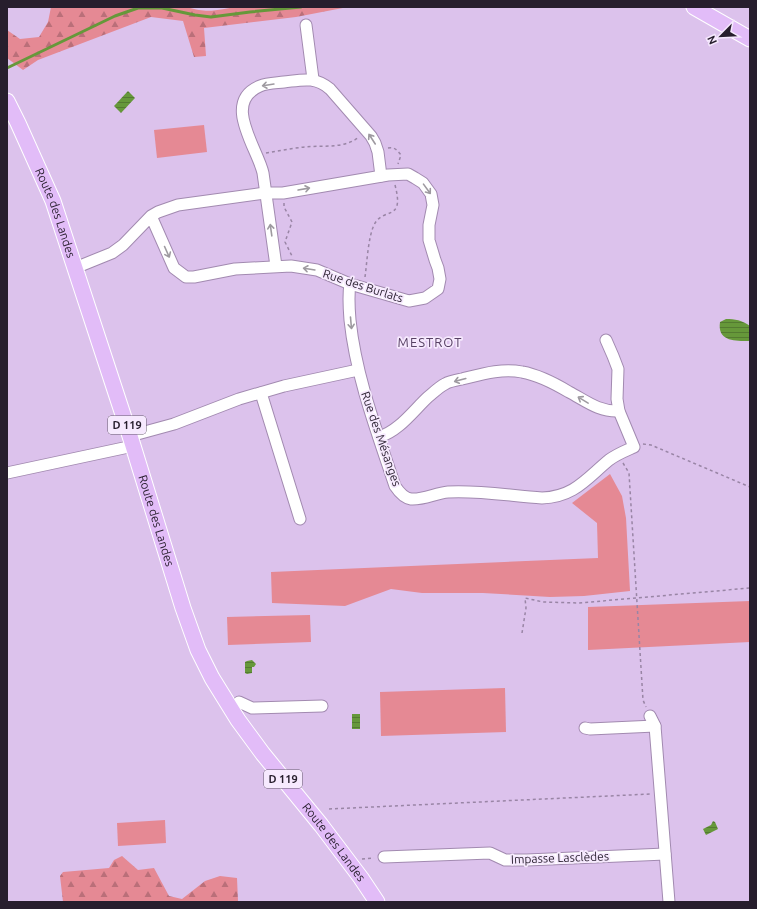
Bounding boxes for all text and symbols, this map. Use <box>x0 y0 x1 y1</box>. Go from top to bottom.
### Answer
north arrow <box>701 16 741 56</box>
text: N <box>705 34 719 46</box>
one-way arrow <box>262 81 275 89</box>
one-way arrow <box>368 133 376 144</box>
street label: Route des Landes <box>33 166 78 259</box>
one-way arrow <box>423 183 431 194</box>
one-way arrow <box>297 185 310 193</box>
one-way arrow <box>267 224 275 237</box>
one-way arrow <box>164 246 171 258</box>
one-way arrow <box>303 265 316 273</box>
street label: Rue des Burlats <box>321 266 405 305</box>
one-way arrow <box>347 316 354 329</box>
district label: MESTROT <box>398 335 462 349</box>
one-way arrow <box>454 376 467 384</box>
street label: Rue des Mésanges <box>359 390 404 488</box>
one-way arrow <box>577 395 589 403</box>
road number: D 119 <box>108 416 146 434</box>
street label: Route des Landes <box>136 473 177 568</box>
road number: D 119 <box>264 770 302 788</box>
street label: Route des Landes <box>300 800 368 884</box>
street label: Impasse Lasclèdes <box>511 849 609 866</box>

